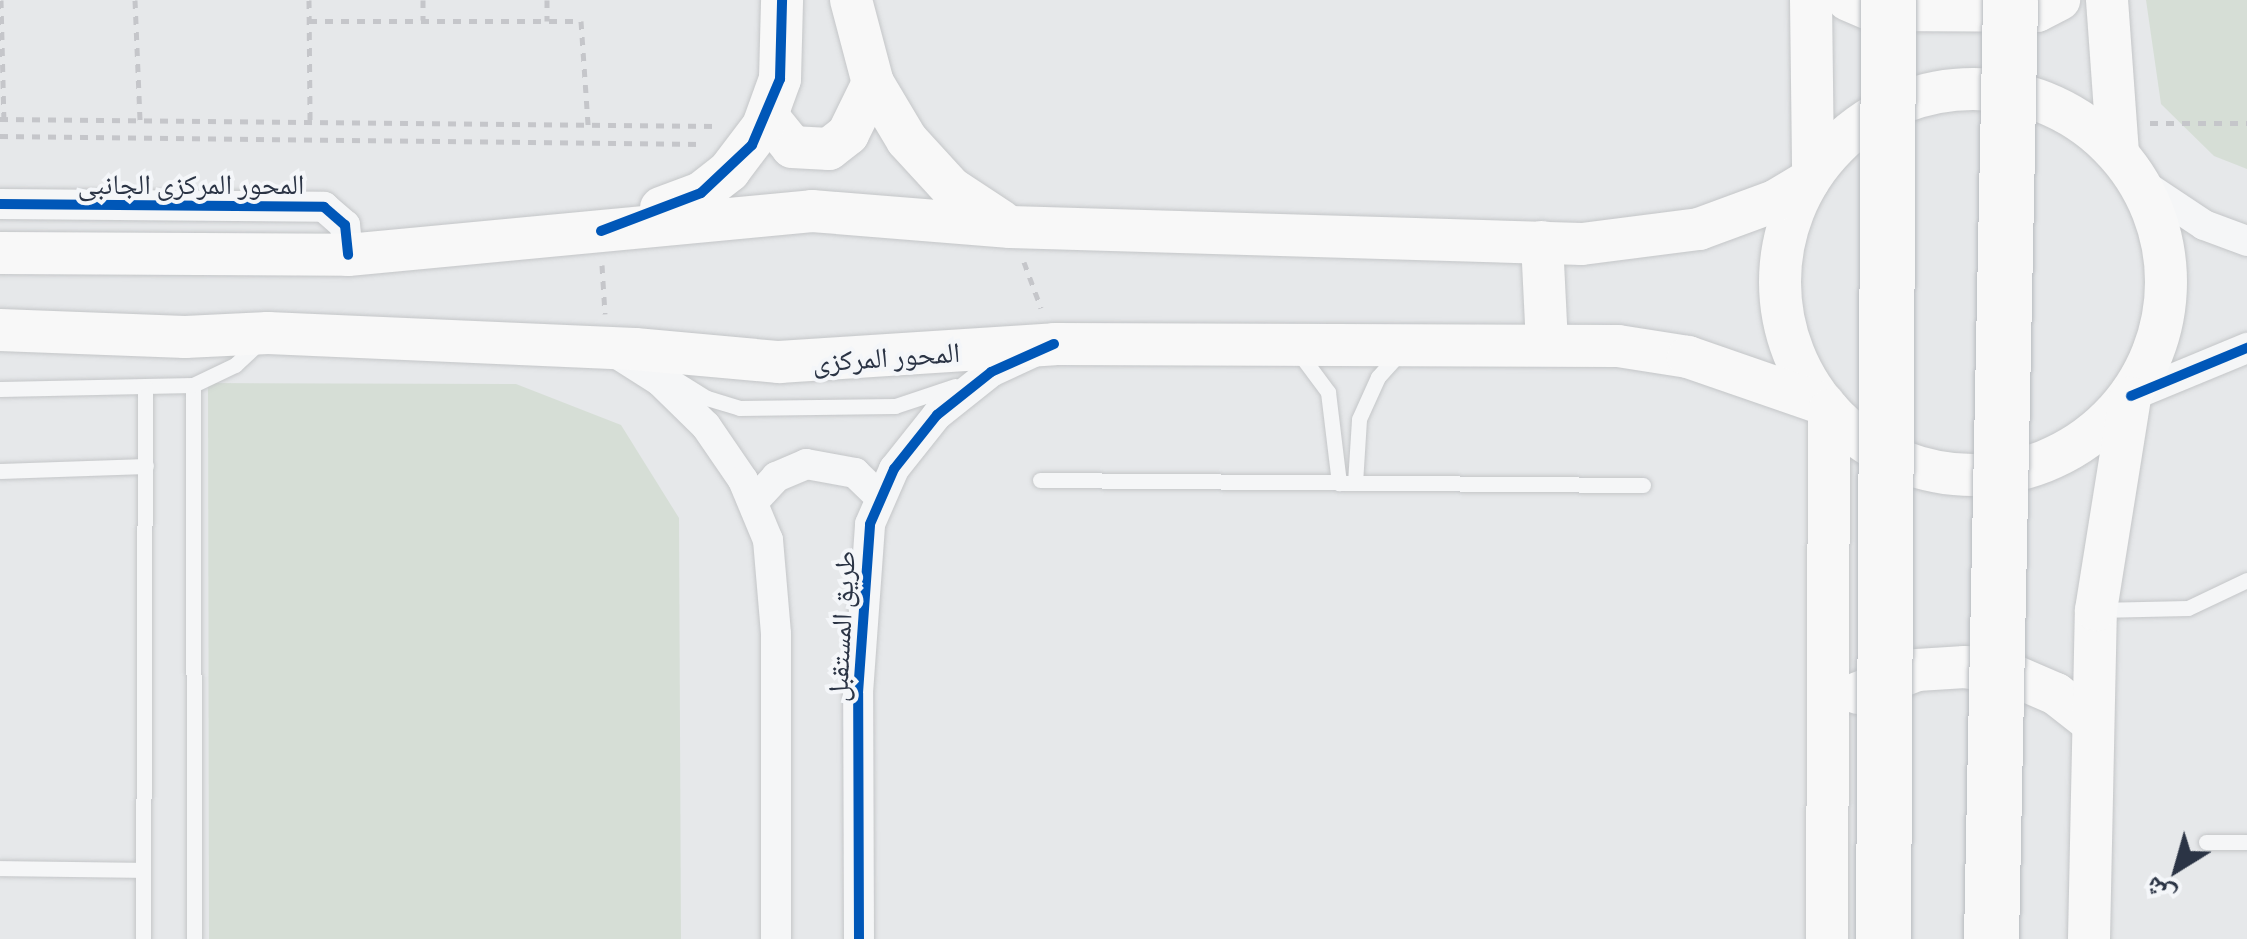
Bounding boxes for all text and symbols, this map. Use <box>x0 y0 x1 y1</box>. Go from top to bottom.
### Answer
street label: المحور المركزى الجانبى <box>77 166 305 200</box>
street label: المحور المركزى <box>811 334 961 378</box>
street label: طريق المستقبل <box>819 550 861 702</box>
north arrow <box>2127 819 2227 919</box>
text: ش <box>2136 869 2182 917</box>

